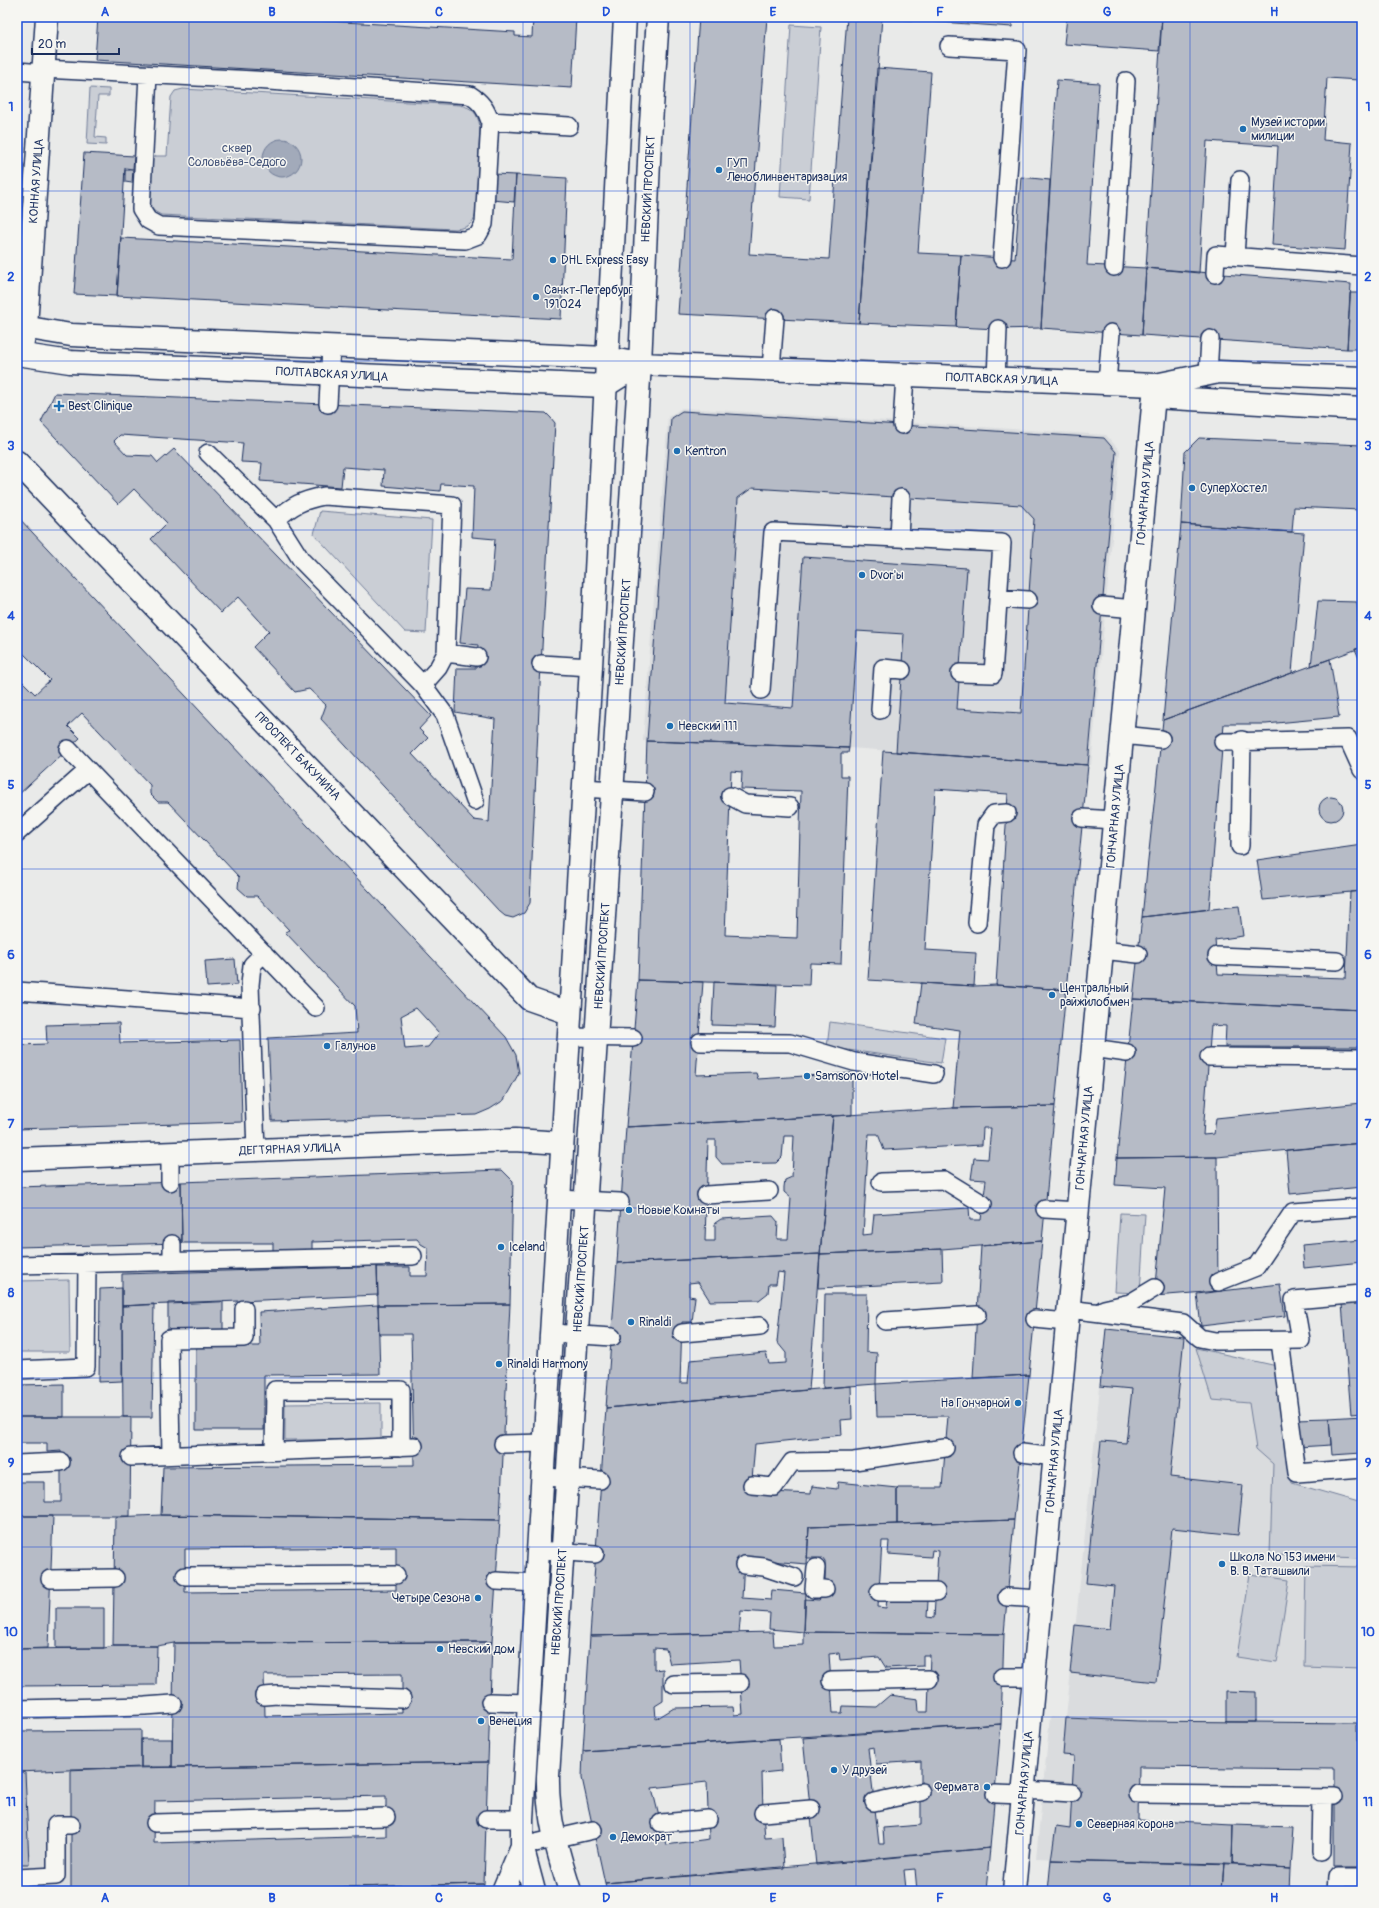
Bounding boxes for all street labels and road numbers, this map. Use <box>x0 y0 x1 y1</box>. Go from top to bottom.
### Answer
street label: НЕВСКИЙ ПРОСПЕКТ <box>638 135 659 243</box>
street label: КОННАЯ УЛИЦА <box>26 138 47 224</box>
street label: ПОЛТАВСКАЯ УЛИЦА <box>275 364 389 385</box>
street label: ПОЛТАВСКАЯ УЛИЦА <box>945 370 1059 389</box>
street label: ГОНЧАРНАЯ УЛИЦА <box>1133 440 1158 546</box>
street label: НЕВСКИЙ ПРОСПЕКТ <box>612 578 635 686</box>
street label: ПРОСПЕКТ БАКУНИНА <box>252 709 344 804</box>
street label: ГОНЧАРНАЯ УЛИЦА <box>1103 763 1128 869</box>
street label: НЕВСКИЙ ПРОСПЕКТ <box>591 902 614 1010</box>
street label: ГОНЧАРНАЯ УЛИЦА <box>1072 1085 1097 1191</box>
street label: ДЕГТЯРНАЯ УЛИЦА <box>238 1140 341 1159</box>
street label: НЕВСКИЙ ПРОСПЕКТ <box>570 1225 593 1333</box>
street label: ГОНЧАРНАЯ УЛИЦА <box>1042 1408 1067 1514</box>
street label: НЕВСКИЙ ПРОСПЕКТ <box>548 1548 571 1656</box>
street label: ГОНЧАРНАЯ УЛИЦА <box>1012 1730 1037 1836</box>

